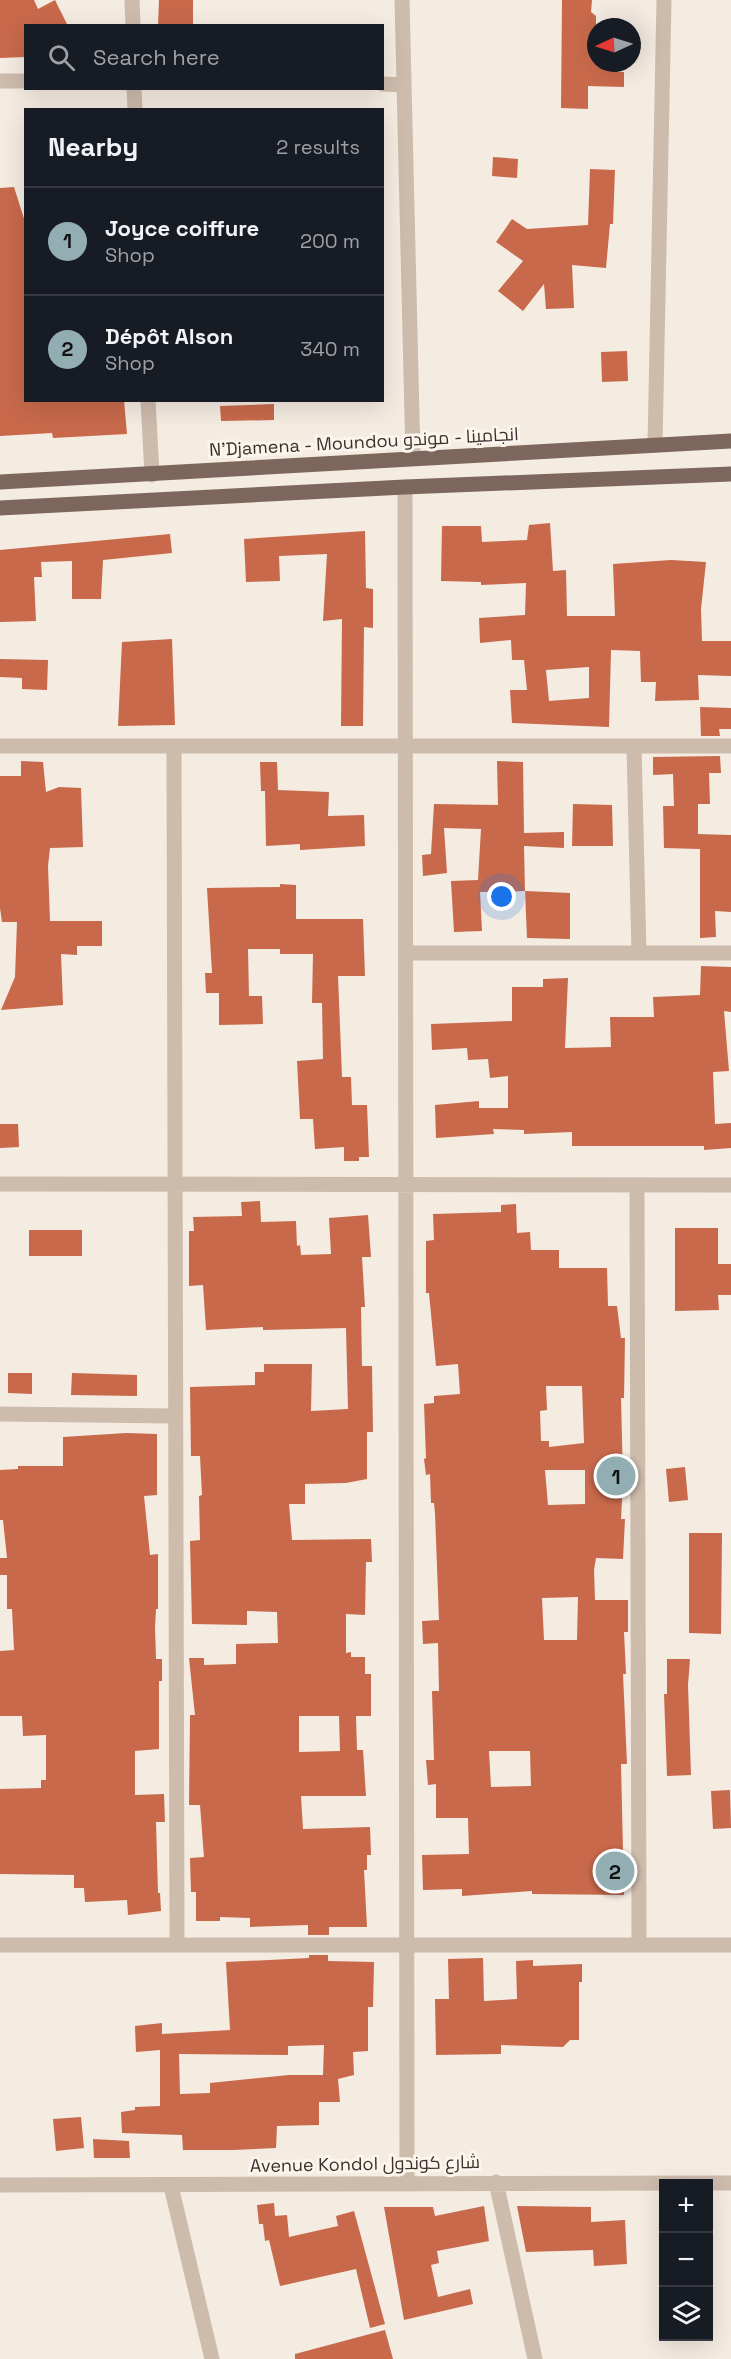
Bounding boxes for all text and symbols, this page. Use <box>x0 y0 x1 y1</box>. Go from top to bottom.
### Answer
north arrow <box>587 18 641 72</box>
search box <box>24 24 384 90</box>
icon: search <box>45 41 78 74</box>
text: Search here <box>93 43 220 71</box>
text: Nearby <box>48 130 138 164</box>
text: 2 results <box>276 134 360 160</box>
text: Joyce coiffure <box>105 214 259 242</box>
text: 1 <box>63 228 72 254</box>
text: 200 m <box>300 228 360 254</box>
text: Shop <box>105 242 155 268</box>
text: Dépôt Alson <box>105 322 233 350</box>
text: 2 <box>62 336 73 362</box>
text: 340 m <box>300 336 360 362</box>
text: Shop <box>105 350 155 376</box>
street label: N'Djamena - Moundou انجامينا - موندو <box>209 422 519 461</box>
your location <box>487 882 516 911</box>
pin: 1 <box>596 1454 636 1498</box>
pin: 2 <box>596 1848 634 1894</box>
street label: Avenue Kondol شارع كوندول <box>250 2150 480 2178</box>
map controls <box>659 2179 713 2341</box>
button: + <box>659 2179 713 2233</box>
button: − <box>659 2233 713 2287</box>
button: layers <box>659 2287 713 2341</box>

